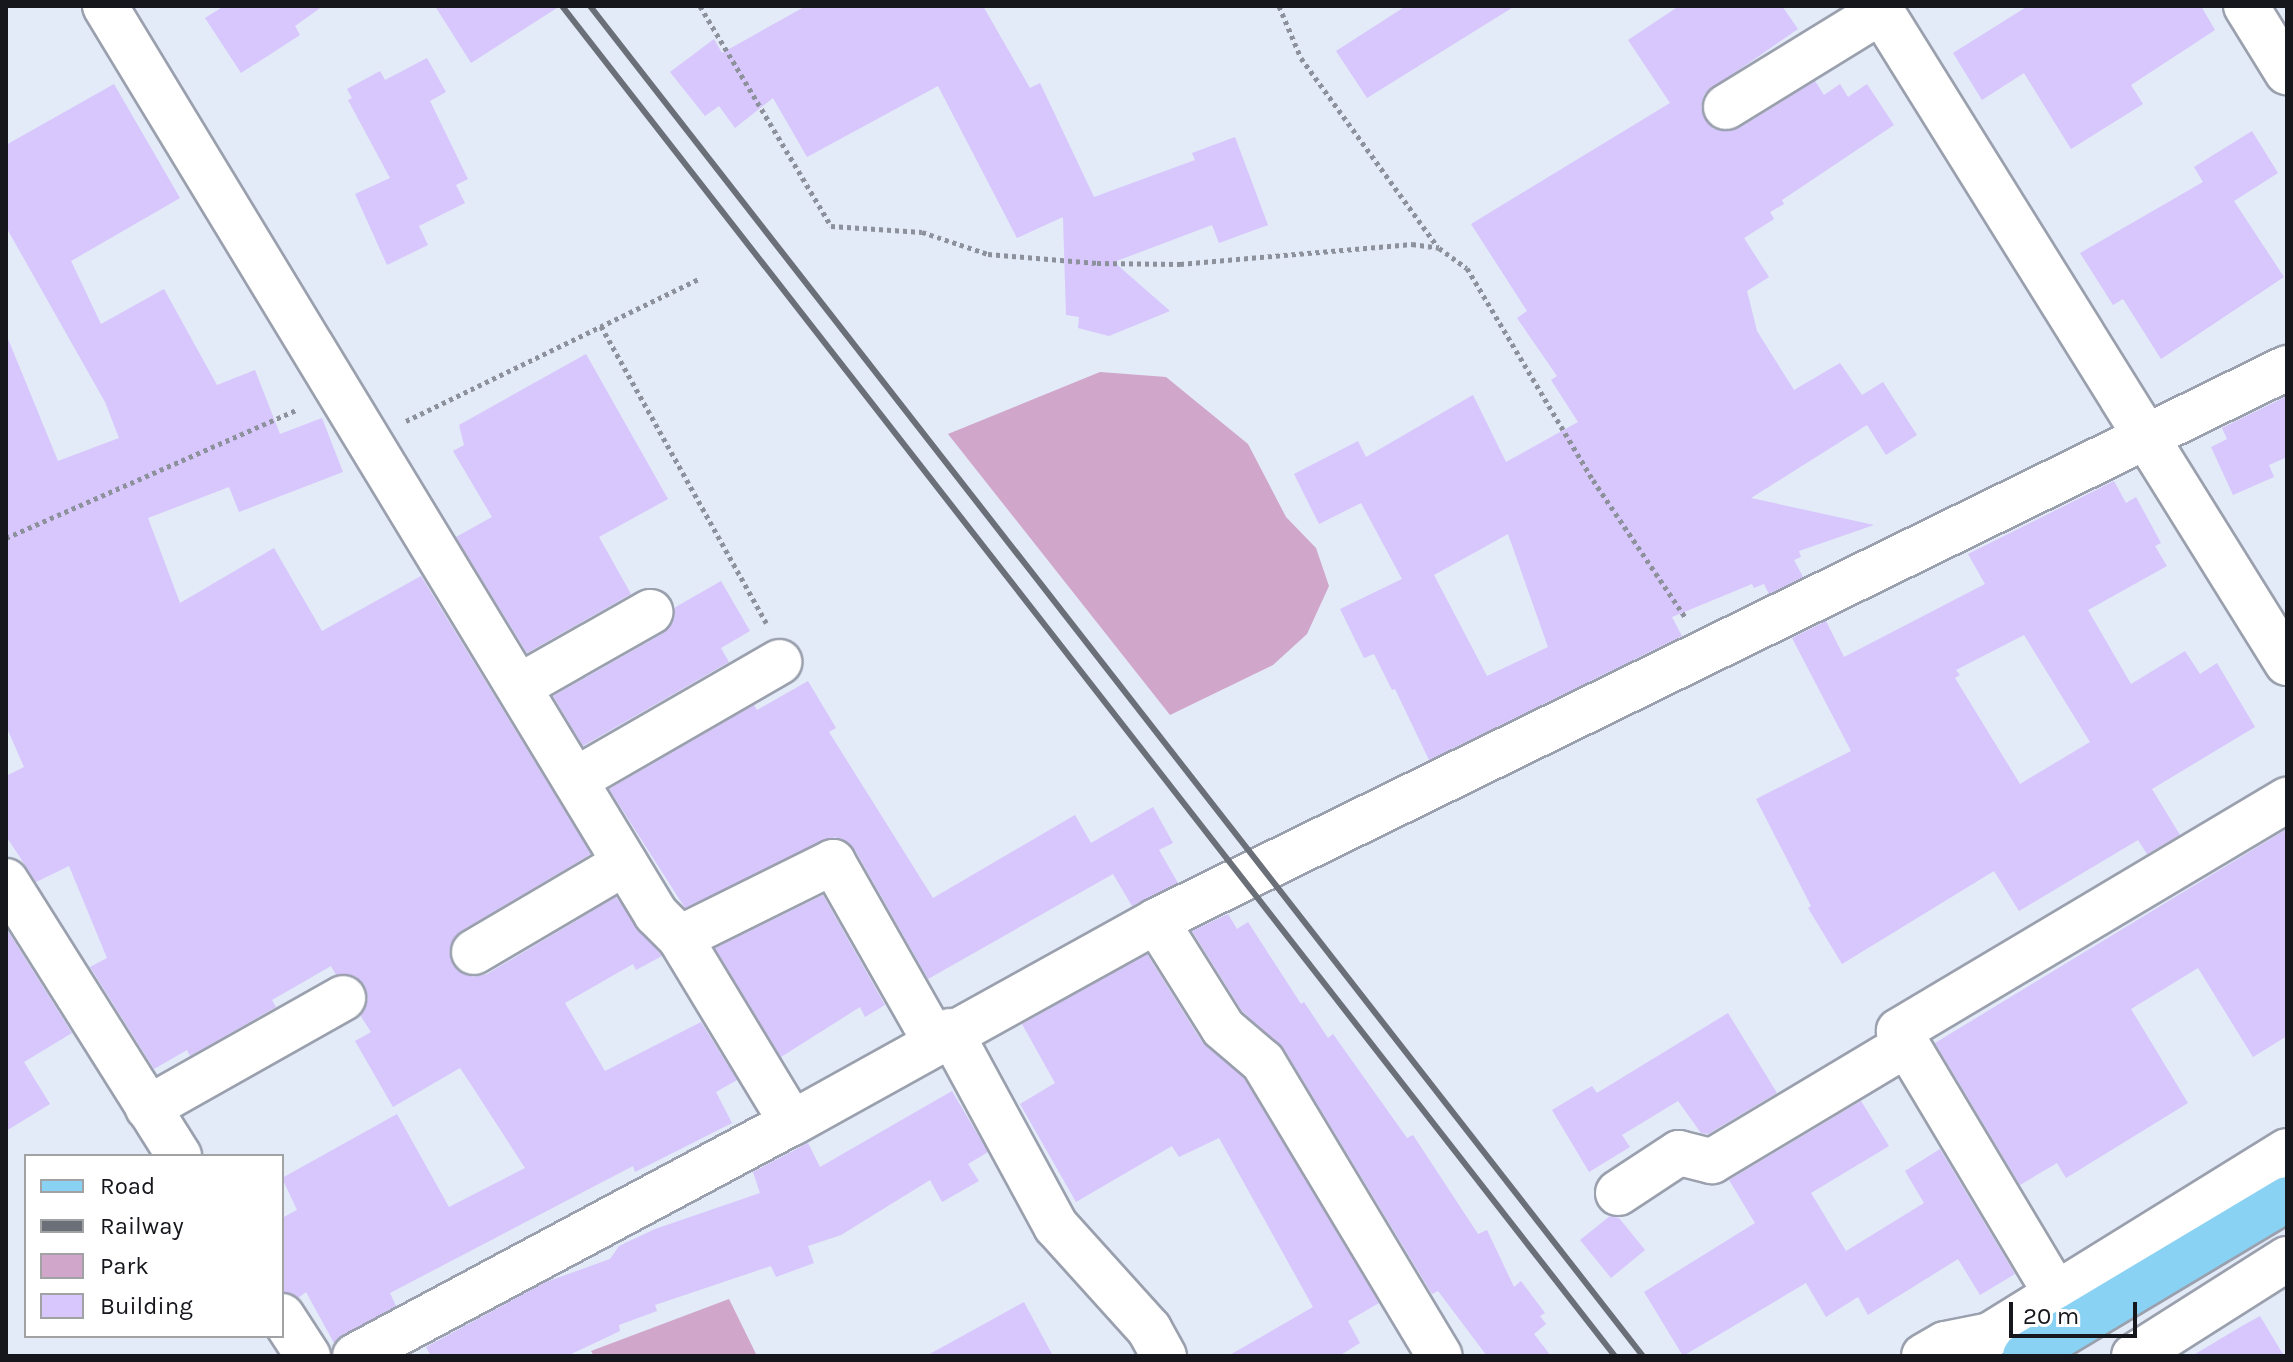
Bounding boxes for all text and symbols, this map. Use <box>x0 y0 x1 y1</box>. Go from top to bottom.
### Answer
legend <box>24 1154 284 1338</box>
text: Road <box>100 1172 155 1200</box>
text: Railway <box>100 1212 184 1240</box>
text: Park <box>100 1252 149 1280</box>
scale bar <box>2013 1286 2141 1336</box>
text: Building <box>100 1292 193 1320</box>
text: 20 m <box>2023 1302 2079 1330</box>

